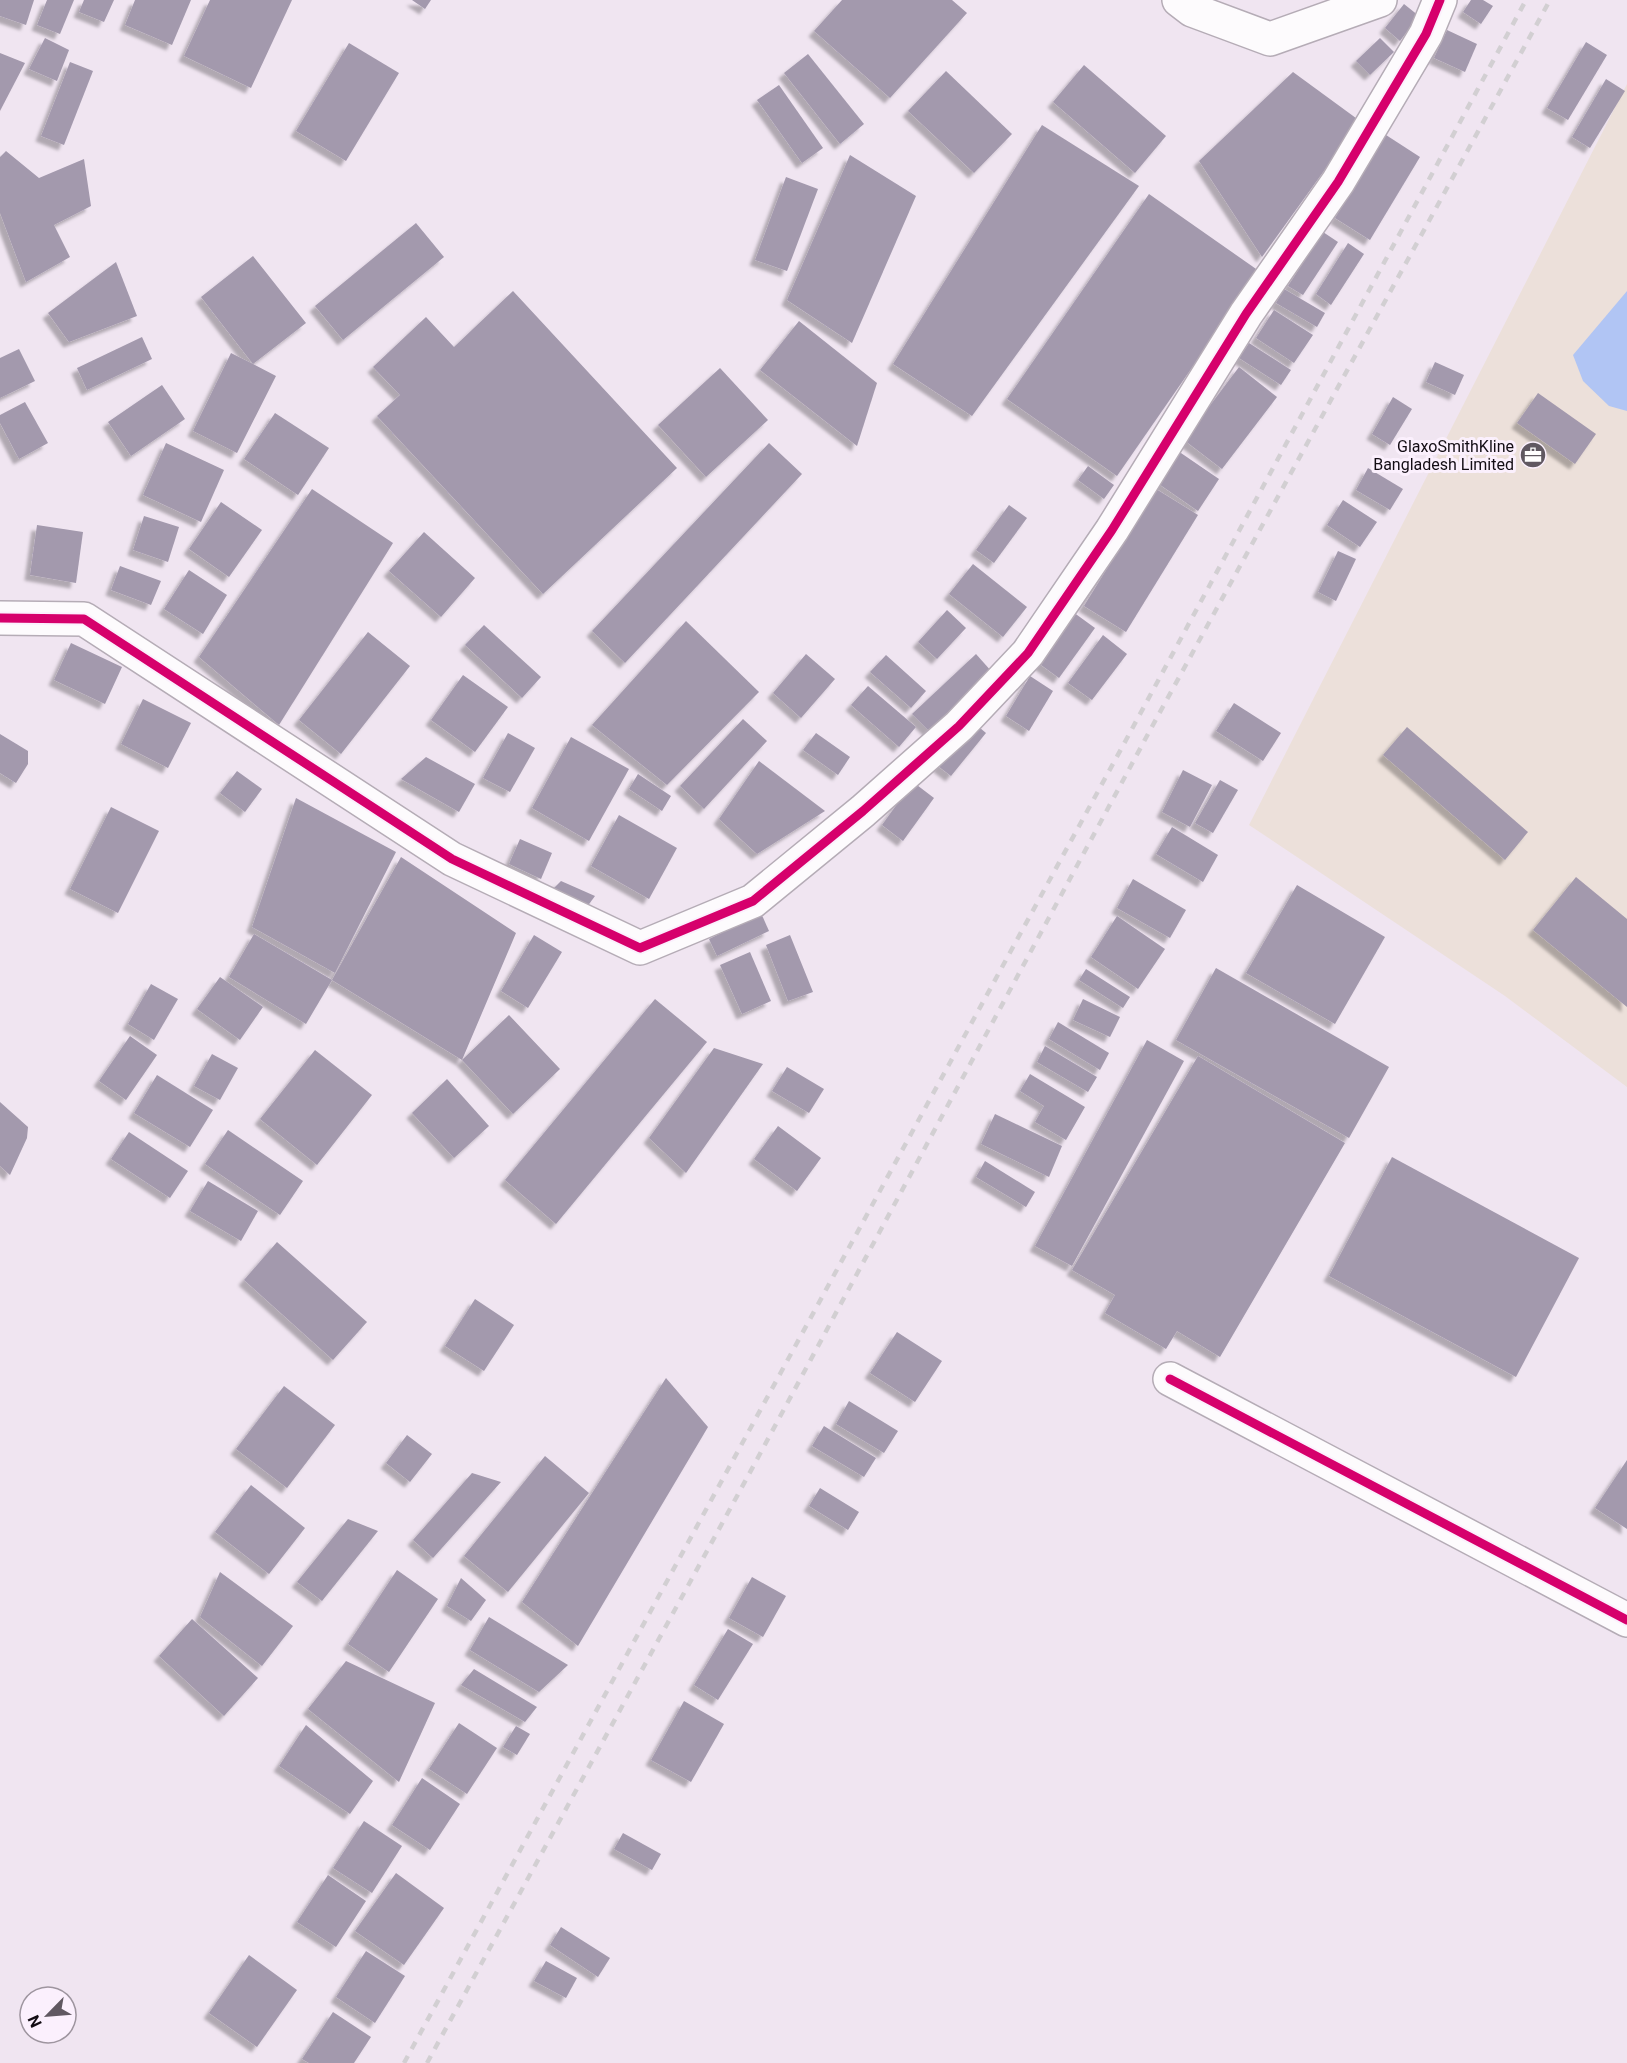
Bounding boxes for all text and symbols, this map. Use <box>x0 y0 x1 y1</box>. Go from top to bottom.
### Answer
place label: GlaxoSmithKline Bangladesh Limited <box>1373 437 1514 474</box>
office icon: GlaxoSmithKline Bangladesh Limited <box>1518 440 1548 470</box>
north arrow <box>18 1985 78 2045</box>
text: N <box>24 2012 46 2030</box>

